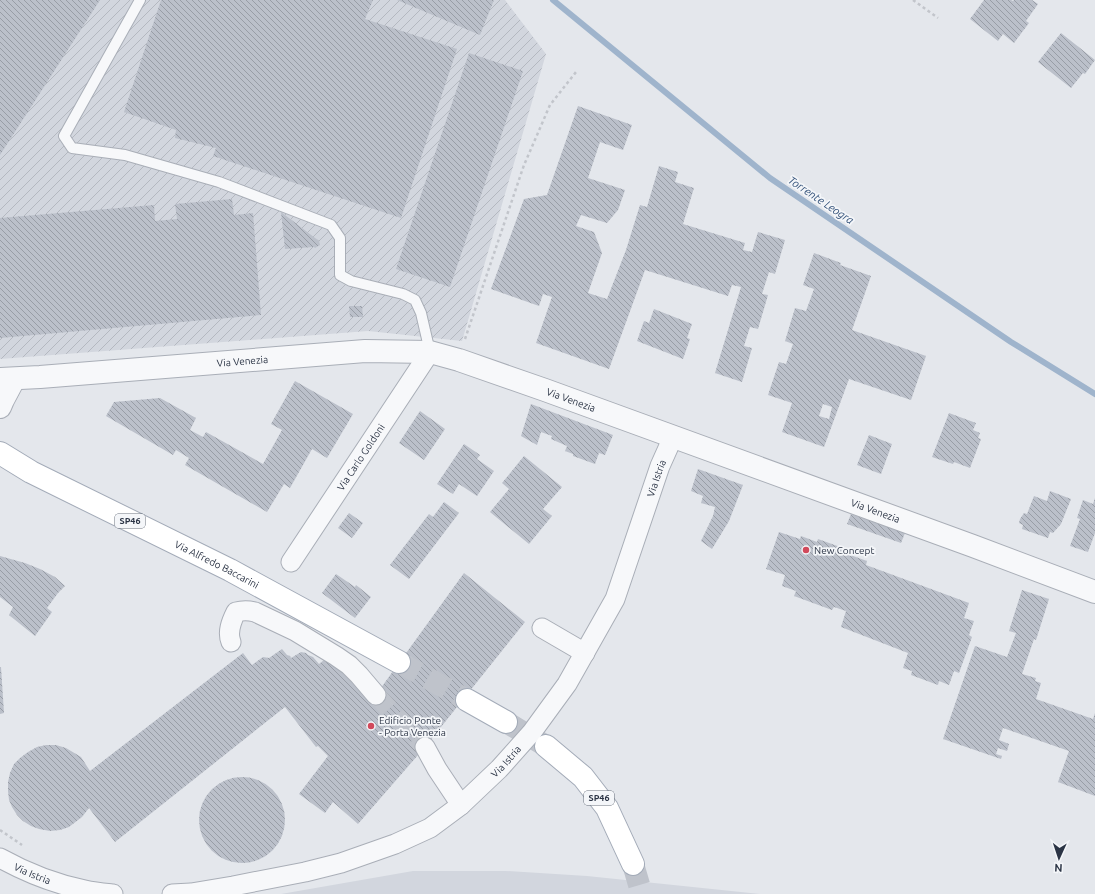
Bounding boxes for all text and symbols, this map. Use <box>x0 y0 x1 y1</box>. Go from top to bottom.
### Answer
water label: Torrente Leogra <box>786 174 856 226</box>
street label: Via Venezia <box>216 353 268 368</box>
street label: Via Venezia <box>545 386 597 413</box>
street label: Via Carlo Goldoni <box>335 422 386 492</box>
street label: Via Istria <box>644 458 668 498</box>
street label: Via Venezia <box>849 496 902 524</box>
road number: SP46 <box>115 514 145 528</box>
street label: Via Alfredo Baccarini <box>173 538 261 590</box>
marker: New Concept <box>801 545 811 555</box>
place label: New Concept <box>814 545 874 556</box>
place label: Edificio Ponte - Porta Venezia <box>379 715 446 738</box>
marker: Edificio Ponte - Porta Venezia <box>366 721 376 731</box>
street label: Via Istria <box>489 743 523 779</box>
road number: SP46 <box>584 791 614 805</box>
north arrow <box>1039 838 1079 878</box>
street label: Via Istria <box>12 861 52 886</box>
text: N <box>1054 862 1063 874</box>

